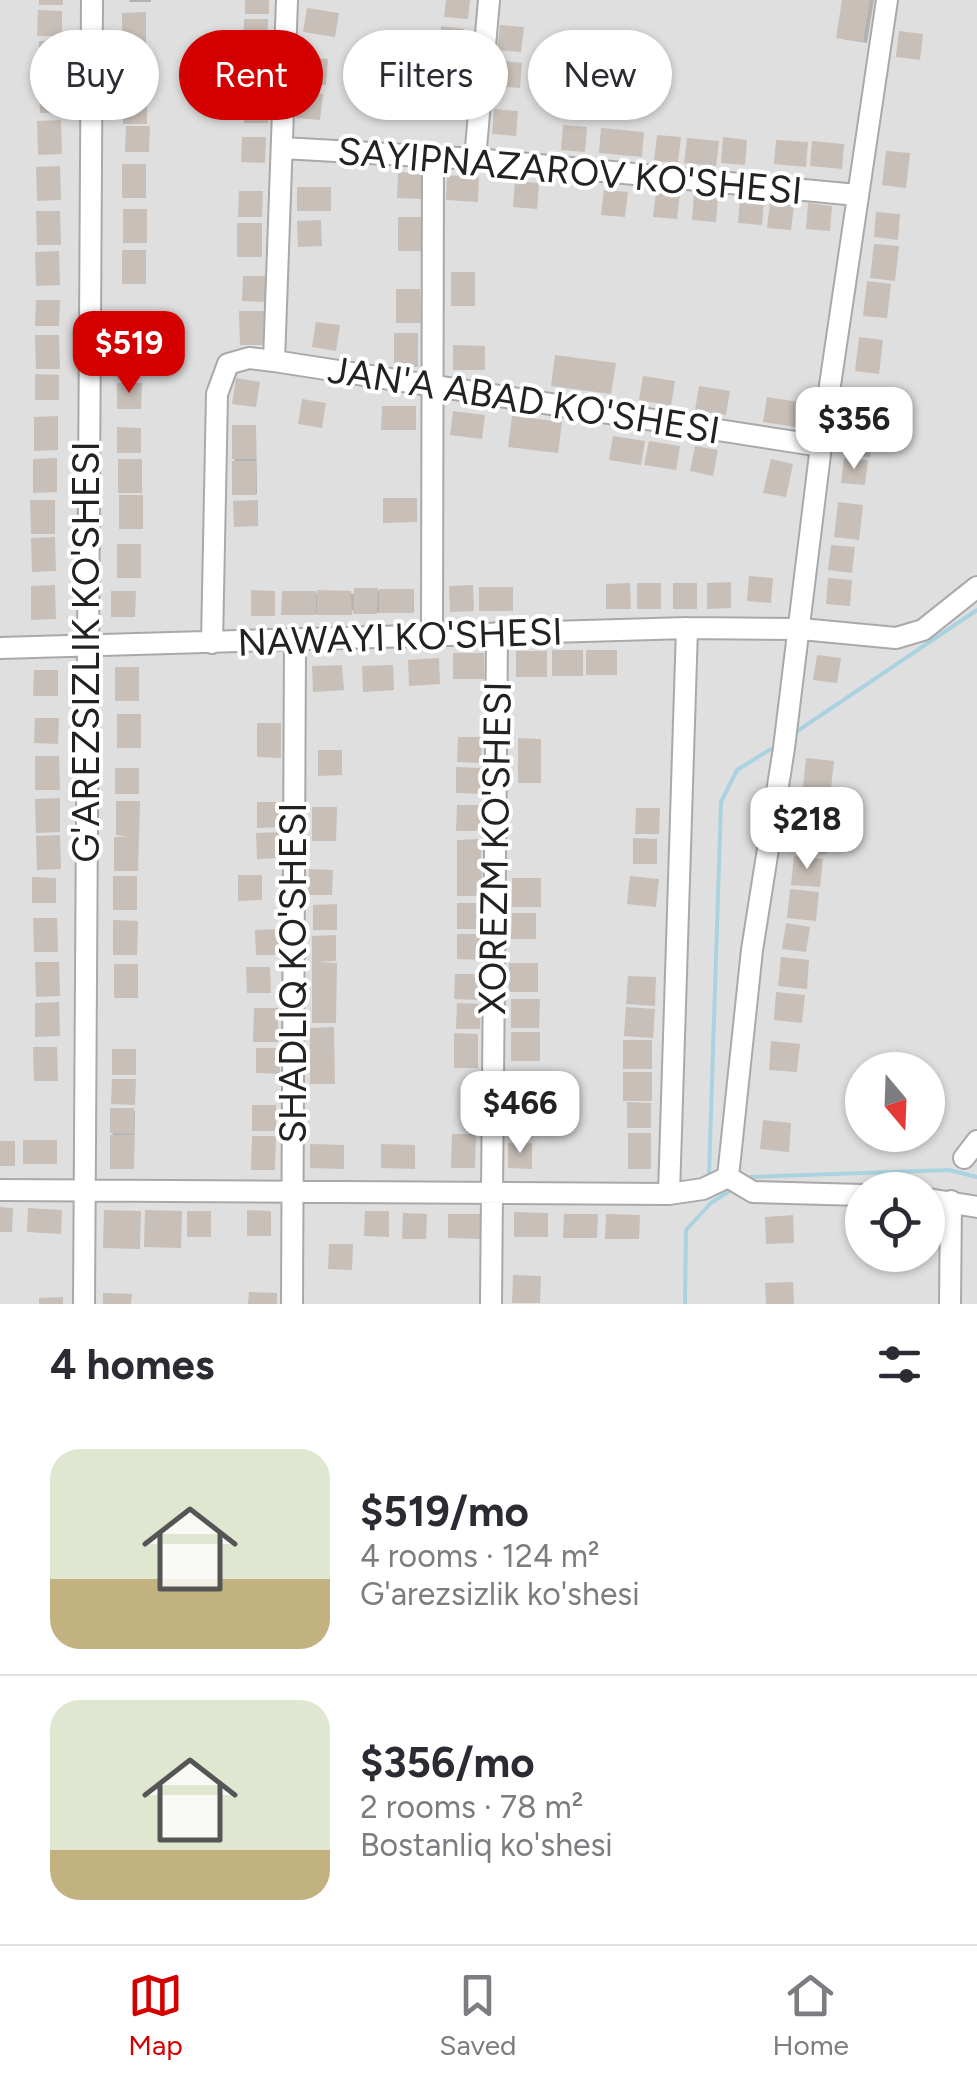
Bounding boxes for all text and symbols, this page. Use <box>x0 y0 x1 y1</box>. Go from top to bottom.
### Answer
chip: Buy <box>30 30 159 120</box>
chip: Rent <box>179 30 323 120</box>
chip: Filters <box>343 30 508 120</box>
chip: New <box>528 30 672 120</box>
street label: SAYIPNAZAROV KO'SHESI <box>336 128 804 214</box>
pin: $519 <box>70 311 188 396</box>
text: $519 <box>95 324 163 362</box>
street label: JAN'A ABAD KO'SHESI <box>325 346 723 454</box>
pin: $356 <box>795 387 913 472</box>
text: $356 <box>818 400 890 438</box>
street label: G'AREZSIZLIK KO'SHESI <box>63 441 109 863</box>
street label: NAWAYI KO'SHESI <box>237 608 563 666</box>
street label: XOREZM KO'SHESI <box>469 681 521 1015</box>
pin: $218 <box>748 787 866 872</box>
text: $218 <box>772 800 842 838</box>
street label: SHADLIQ KO'SHESI <box>270 802 316 1144</box>
north arrow <box>845 1052 945 1152</box>
map controls <box>845 1052 945 1272</box>
pin: $466 <box>461 1071 579 1156</box>
text: $466 <box>482 1084 558 1122</box>
button: locate <box>845 1172 945 1272</box>
icon: filters <box>872 1337 927 1392</box>
text: 4 homes <box>50 1339 214 1390</box>
text: $519/mo <box>360 1486 529 1537</box>
icon: home <box>130 1489 250 1609</box>
text: 4 rooms · 124 m² <box>360 1537 599 1575</box>
text: G'arezsizlik ko'shesi <box>360 1575 640 1613</box>
text: $356/mo <box>360 1737 535 1788</box>
icon: home <box>130 1740 250 1860</box>
text: 2 rooms · 78 m² <box>360 1788 583 1826</box>
text: Bostanliq ko'shesi <box>360 1826 613 1864</box>
tab: Map <box>128 1968 183 2062</box>
tab: Saved <box>439 1968 516 2062</box>
tab: Home <box>773 1968 849 2062</box>

